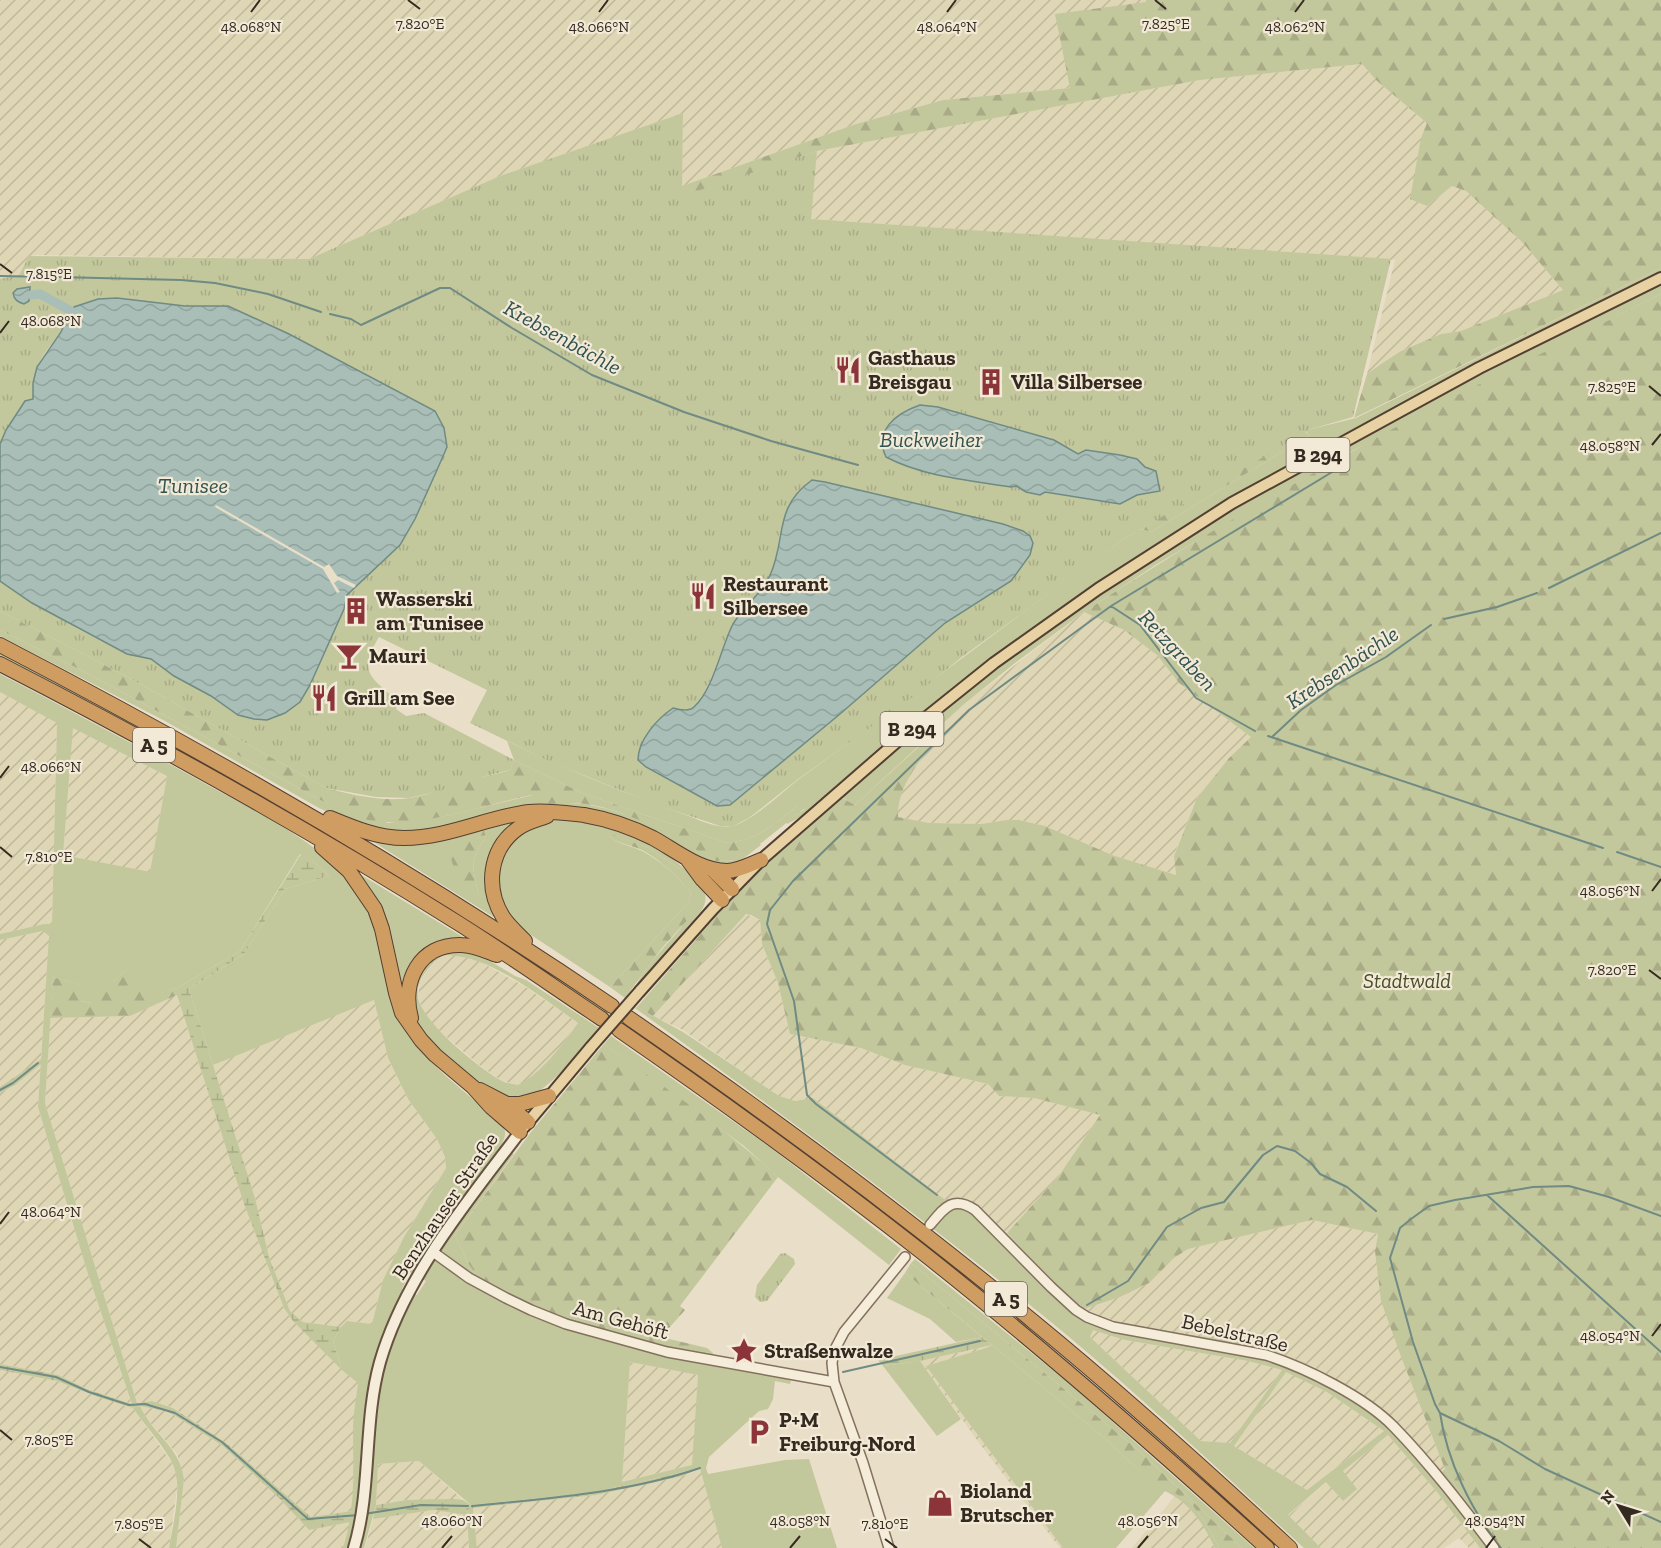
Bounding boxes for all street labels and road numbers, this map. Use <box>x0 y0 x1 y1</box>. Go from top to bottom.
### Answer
road number: B 294 <box>1286 438 1350 472</box>
road number: B 294 <box>880 712 944 746</box>
road number: A 5 <box>133 728 175 762</box>
street label: Benzhauser Straße <box>386 1127 503 1284</box>
road number: A 5 <box>985 1282 1027 1316</box>
street label: Am Gehöft <box>571 1295 672 1344</box>
street label: Bebelstraße <box>1179 1308 1291 1357</box>

